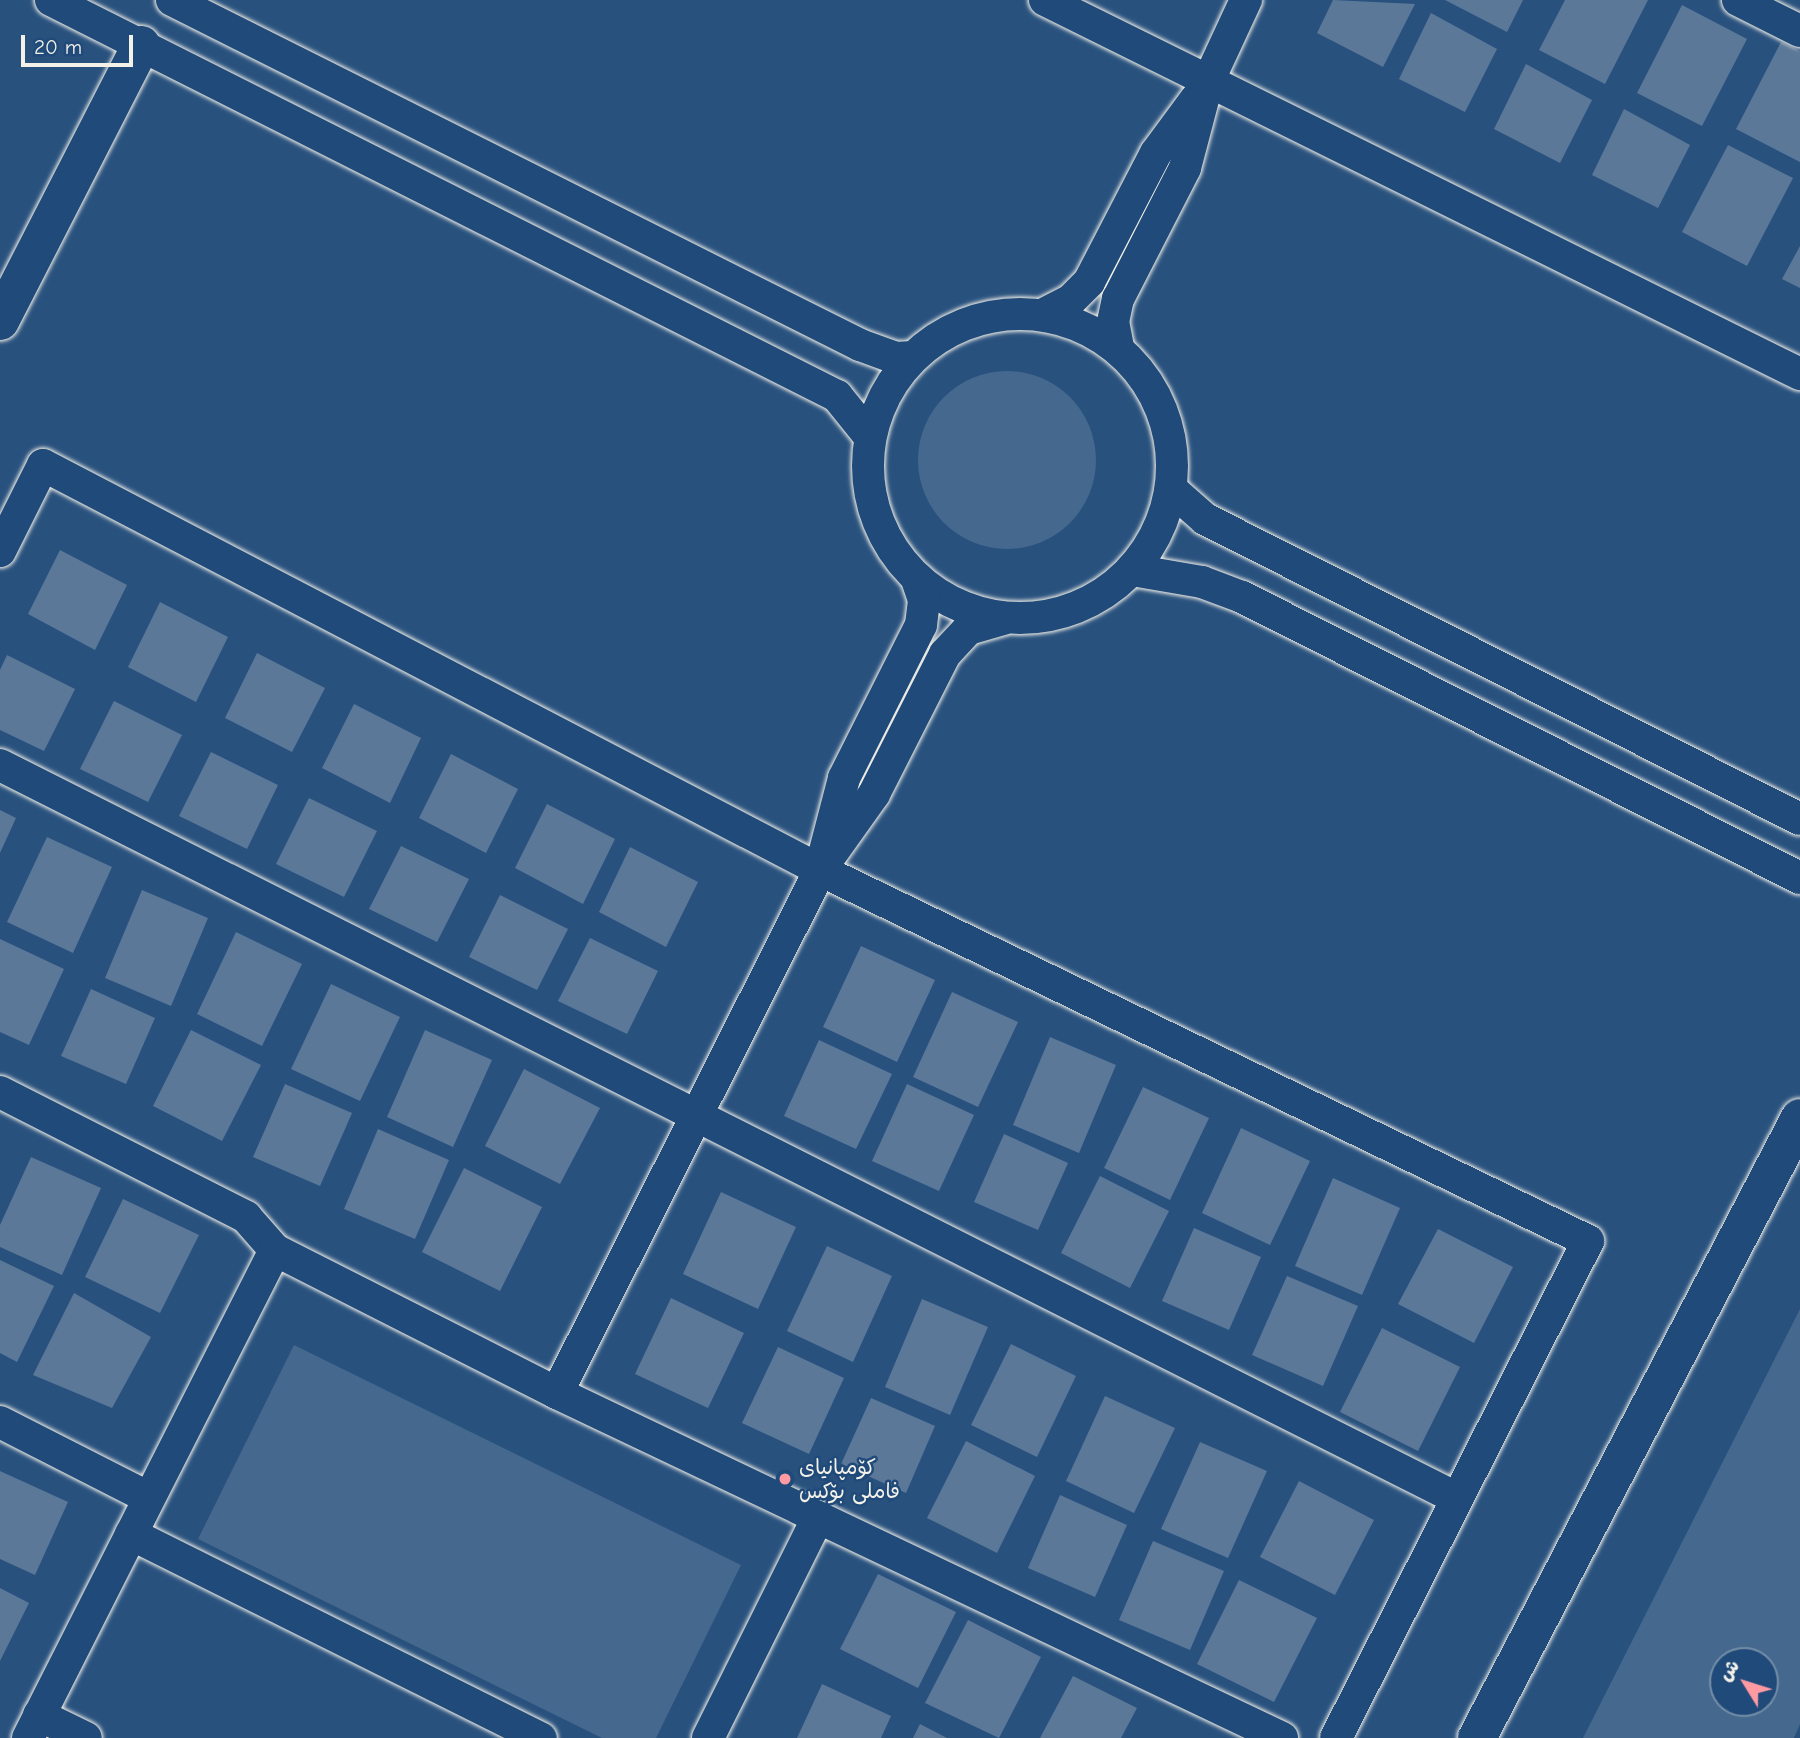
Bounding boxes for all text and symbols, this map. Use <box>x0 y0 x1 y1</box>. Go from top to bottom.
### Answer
scale bar <box>24 21 136 65</box>
text: 20 m <box>34 35 82 59</box>
place label: کۆمپانیای فاملی بۆکس <box>799 1454 900 1504</box>
marker: کۆمپانیای فاملی بۆکس <box>777 1471 793 1487</box>
north arrow <box>1709 1647 1779 1717</box>
text: ش <box>1714 1655 1744 1685</box>

